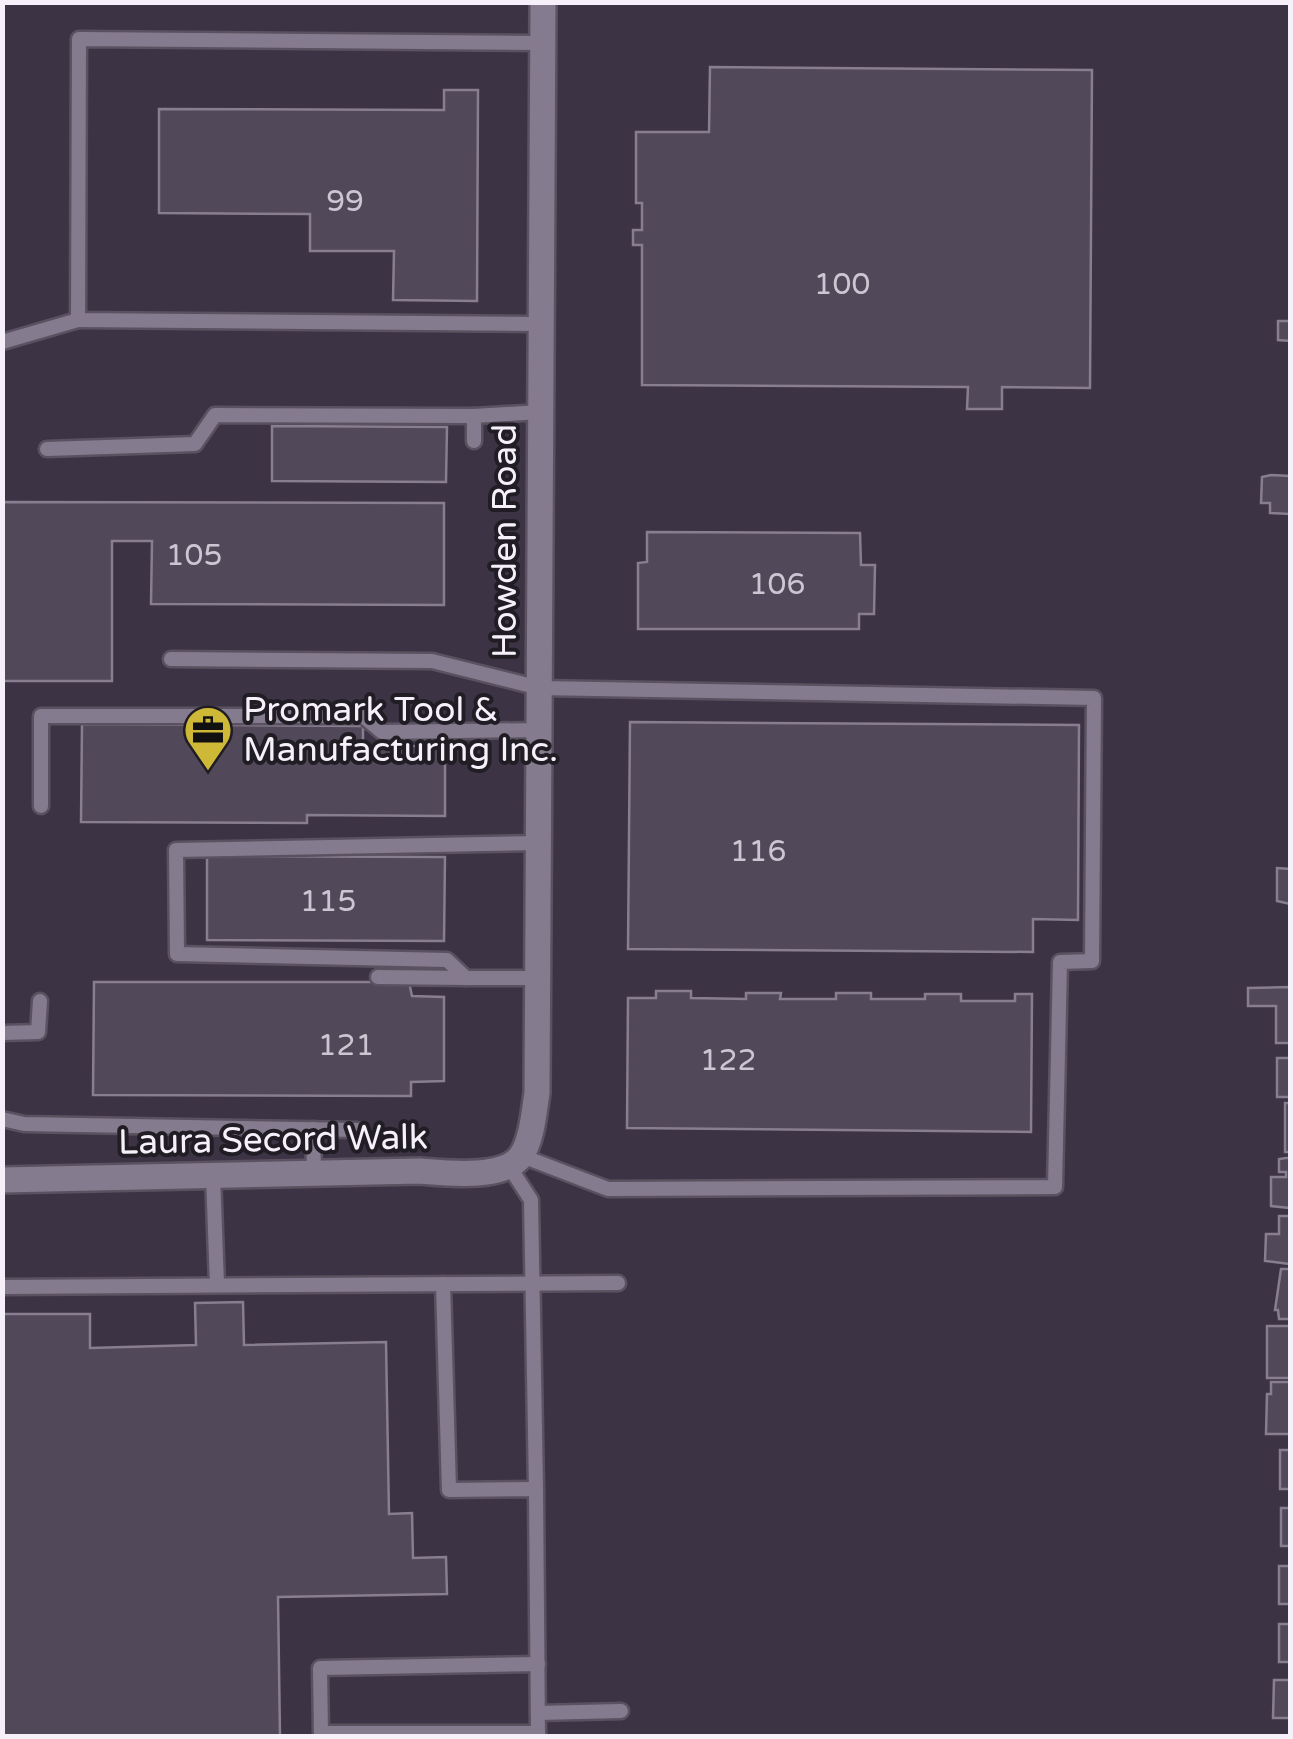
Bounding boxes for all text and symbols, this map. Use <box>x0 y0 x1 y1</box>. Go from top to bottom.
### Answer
house number: 99 <box>326 183 364 220</box>
house number: 100 <box>814 266 870 303</box>
street label: Howden Road <box>484 424 526 658</box>
house number: 105 <box>166 537 222 574</box>
house number: 106 <box>749 566 805 603</box>
place label: Promark Tool & Manufacturing Inc. <box>243 689 558 771</box>
office icon: Promark Tool & Manufacturing Inc. <box>182 704 234 772</box>
house number: 116 <box>730 833 786 870</box>
house number: 115 <box>300 883 356 920</box>
house number: 121 <box>318 1027 374 1064</box>
house number: 122 <box>700 1042 756 1079</box>
street label: Laura Secord Walk <box>118 1116 428 1164</box>

